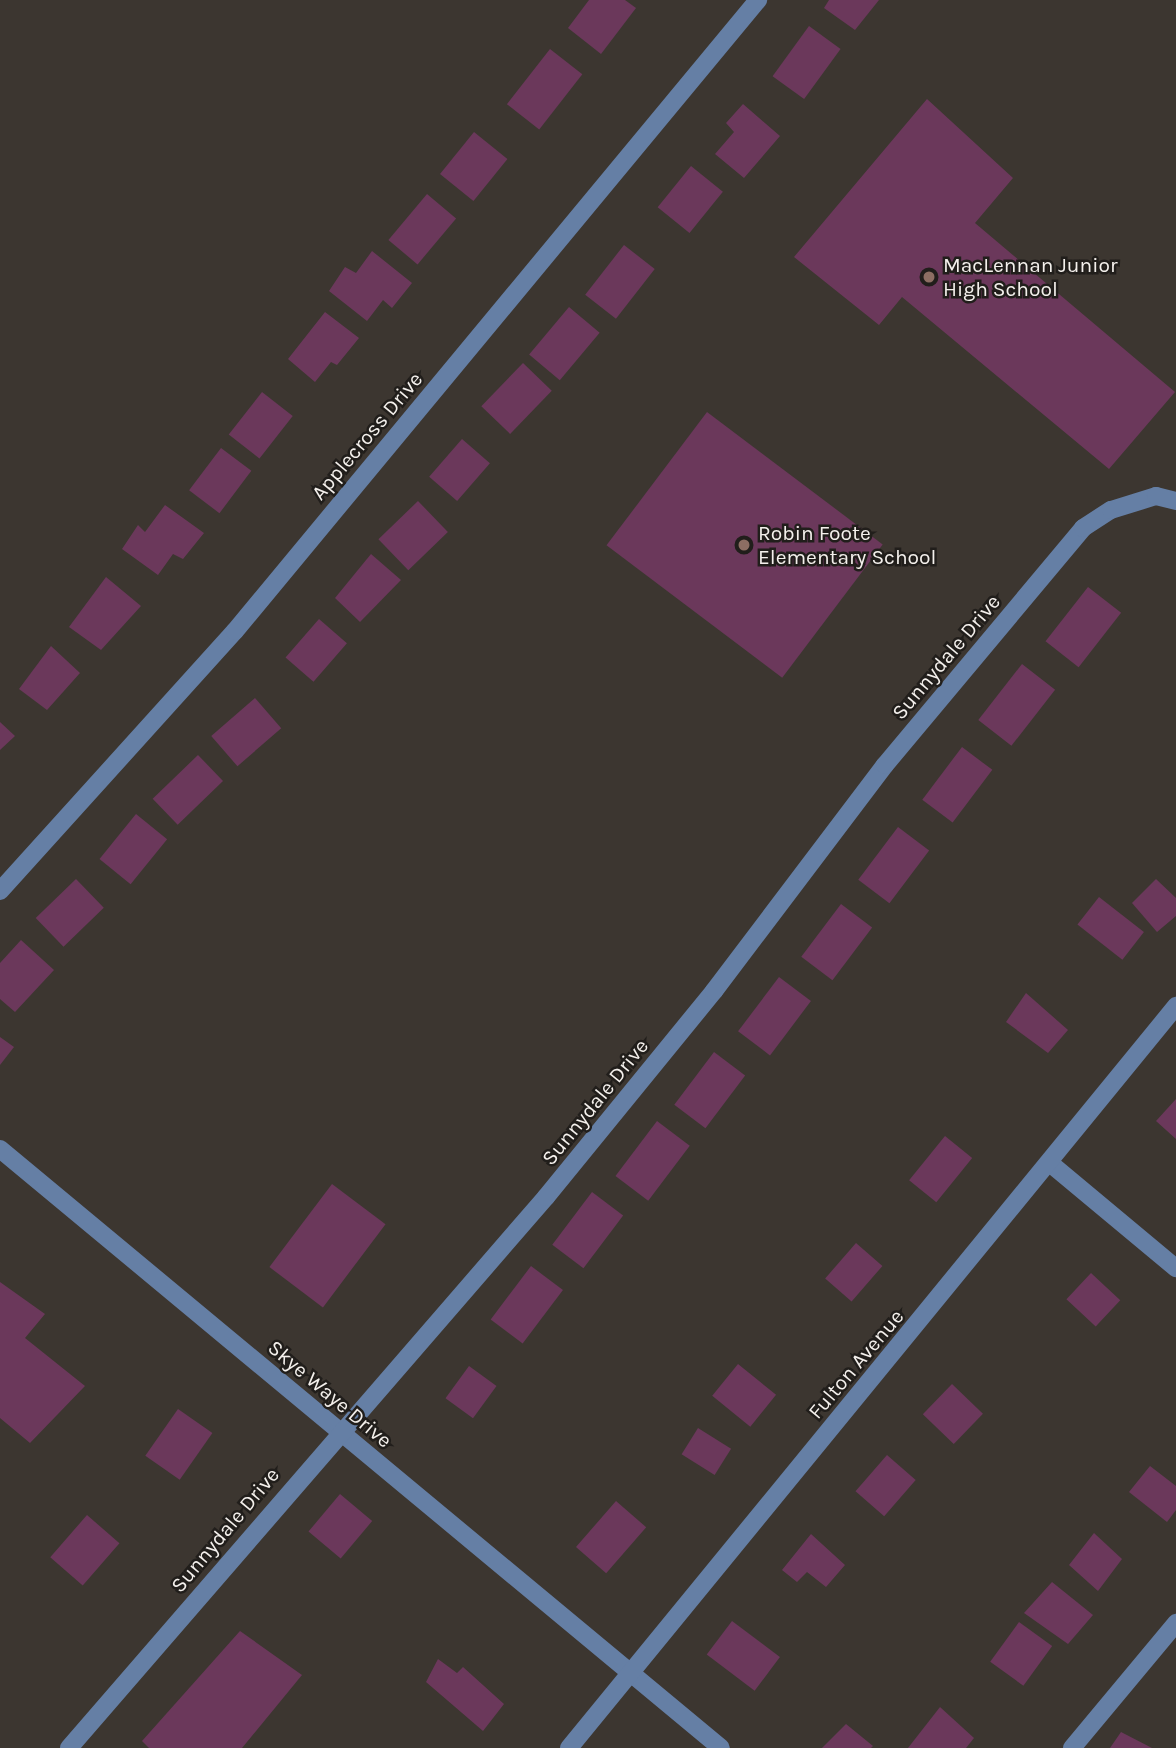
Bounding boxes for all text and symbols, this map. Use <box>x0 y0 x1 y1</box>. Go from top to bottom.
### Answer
place label: MacLennan Junior High School <box>943 252 1118 302</box>
marker: MacLennan Junior High School <box>921 269 937 285</box>
street label: Applecross Drive <box>306 367 428 505</box>
place label: Robin Foote Elementary School <box>758 520 936 570</box>
marker: Robin Foote Elementary School <box>736 537 752 553</box>
street label: Sunnydale Drive <box>886 589 1006 725</box>
street label: Sunnydale Drive <box>536 1034 654 1170</box>
street label: Fulton Avenue <box>803 1304 909 1424</box>
street label: Skye Waye Drive <box>263 1335 397 1453</box>
street label: Sunnydale Drive <box>165 1462 285 1598</box>

